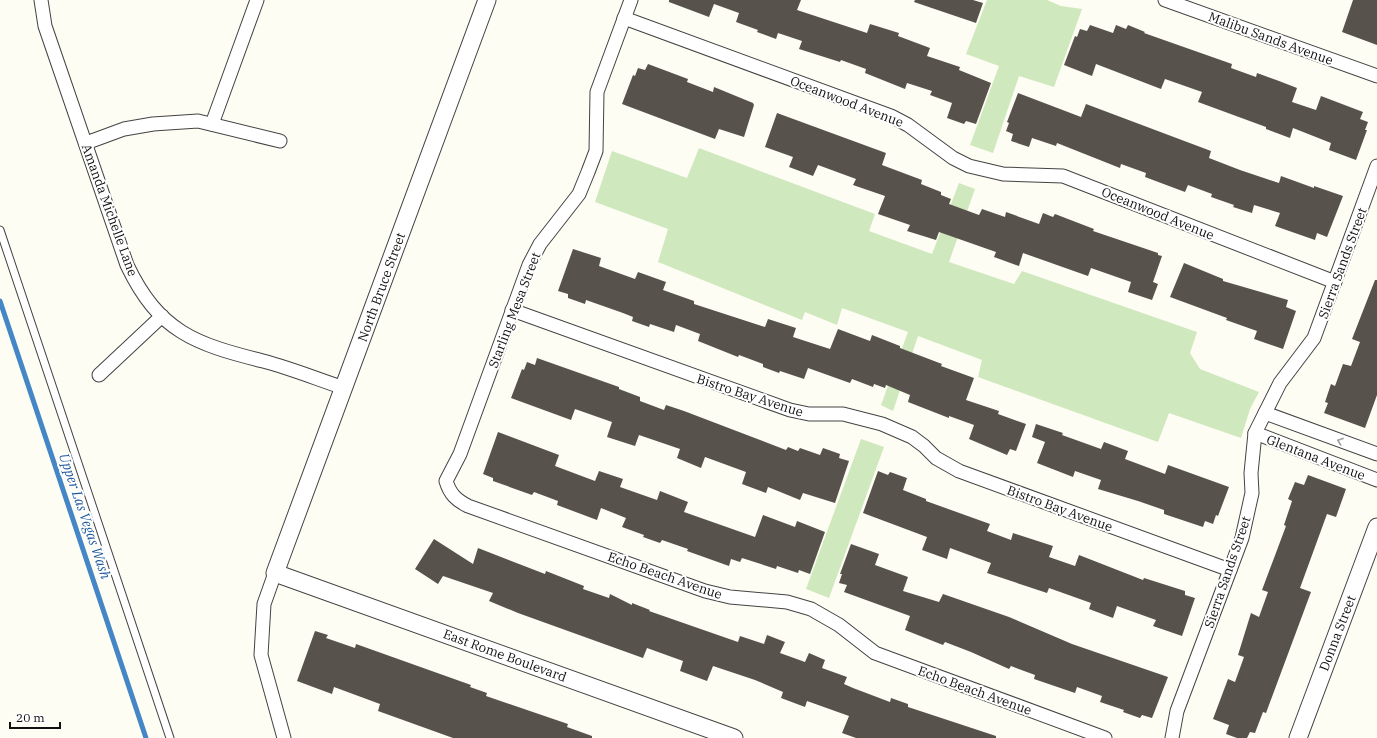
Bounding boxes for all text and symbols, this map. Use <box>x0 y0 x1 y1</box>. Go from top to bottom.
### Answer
street label: Malibu Sands Avenue <box>1206 8 1335 69</box>
street label: Oceanwood Avenue <box>788 72 906 131</box>
street label: Amanda Michelle Lane <box>78 142 141 279</box>
street label: Oceanwood Avenue <box>1099 183 1217 244</box>
street label: Sierra Sands Street <box>1314 205 1371 321</box>
street label: North Bruce Street <box>354 230 409 344</box>
street label: Starling Mesa Street <box>485 249 545 371</box>
street label: Bistro Bay Avenue <box>694 370 805 421</box>
street label: Glentana Avenue <box>1264 431 1368 484</box>
one-way arrow <box>1337 437 1344 445</box>
water label: Upper Las Vegas Wash <box>55 451 115 582</box>
street label: Bistro Bay Avenue <box>1005 481 1115 535</box>
street label: Sierra Sands Street <box>1200 514 1255 630</box>
street label: Echo Beach Avenue <box>605 548 724 603</box>
street label: Donna Street <box>1315 593 1360 673</box>
street label: East Rome Boulevard <box>441 625 569 686</box>
street label: Echo Beach Avenue <box>916 662 1034 719</box>
scale bar <box>10 704 60 730</box>
text: 20 m <box>16 710 45 725</box>

